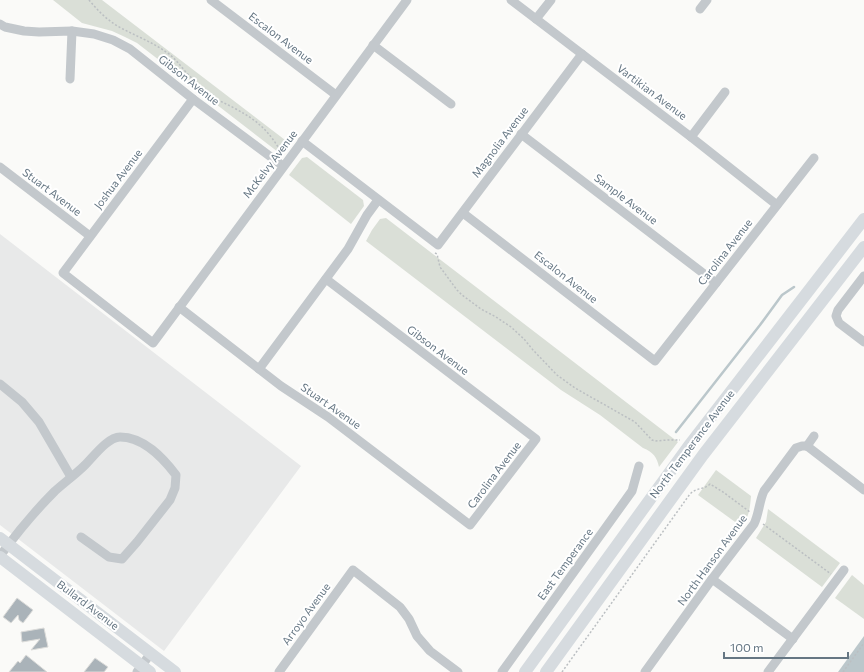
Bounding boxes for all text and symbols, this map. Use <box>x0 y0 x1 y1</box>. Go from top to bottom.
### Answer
street label: Escalon Avenue <box>247 9 316 66</box>
street label: Gibson Avenue <box>156 52 223 108</box>
street label: Vartikian Avenue <box>615 61 690 122</box>
street label: Magnolia Avenue <box>469 104 531 180</box>
street label: McKelvy Avenue <box>240 127 299 200</box>
street label: Joshua Avenue <box>91 146 145 212</box>
street label: Stuart Avenue <box>20 165 84 218</box>
street label: Sample Avenue <box>592 171 661 227</box>
street label: Carolina Avenue <box>695 216 755 287</box>
street label: Escalon Avenue <box>532 248 601 306</box>
street label: Gibson Avenue <box>405 322 472 377</box>
street label: Stuart Avenue <box>299 380 364 431</box>
street label: North Temperance Avenue <box>647 387 737 501</box>
street label: Carolina Avenue <box>464 438 523 511</box>
street label: North Hanson Avenue <box>674 512 749 608</box>
street label: East Temperance <box>534 525 595 602</box>
street label: Bullard Avenue <box>55 577 122 632</box>
street label: Arroyo Avenue <box>279 580 333 647</box>
scale bar <box>724 634 848 660</box>
text: 100 m <box>730 640 764 654</box>

